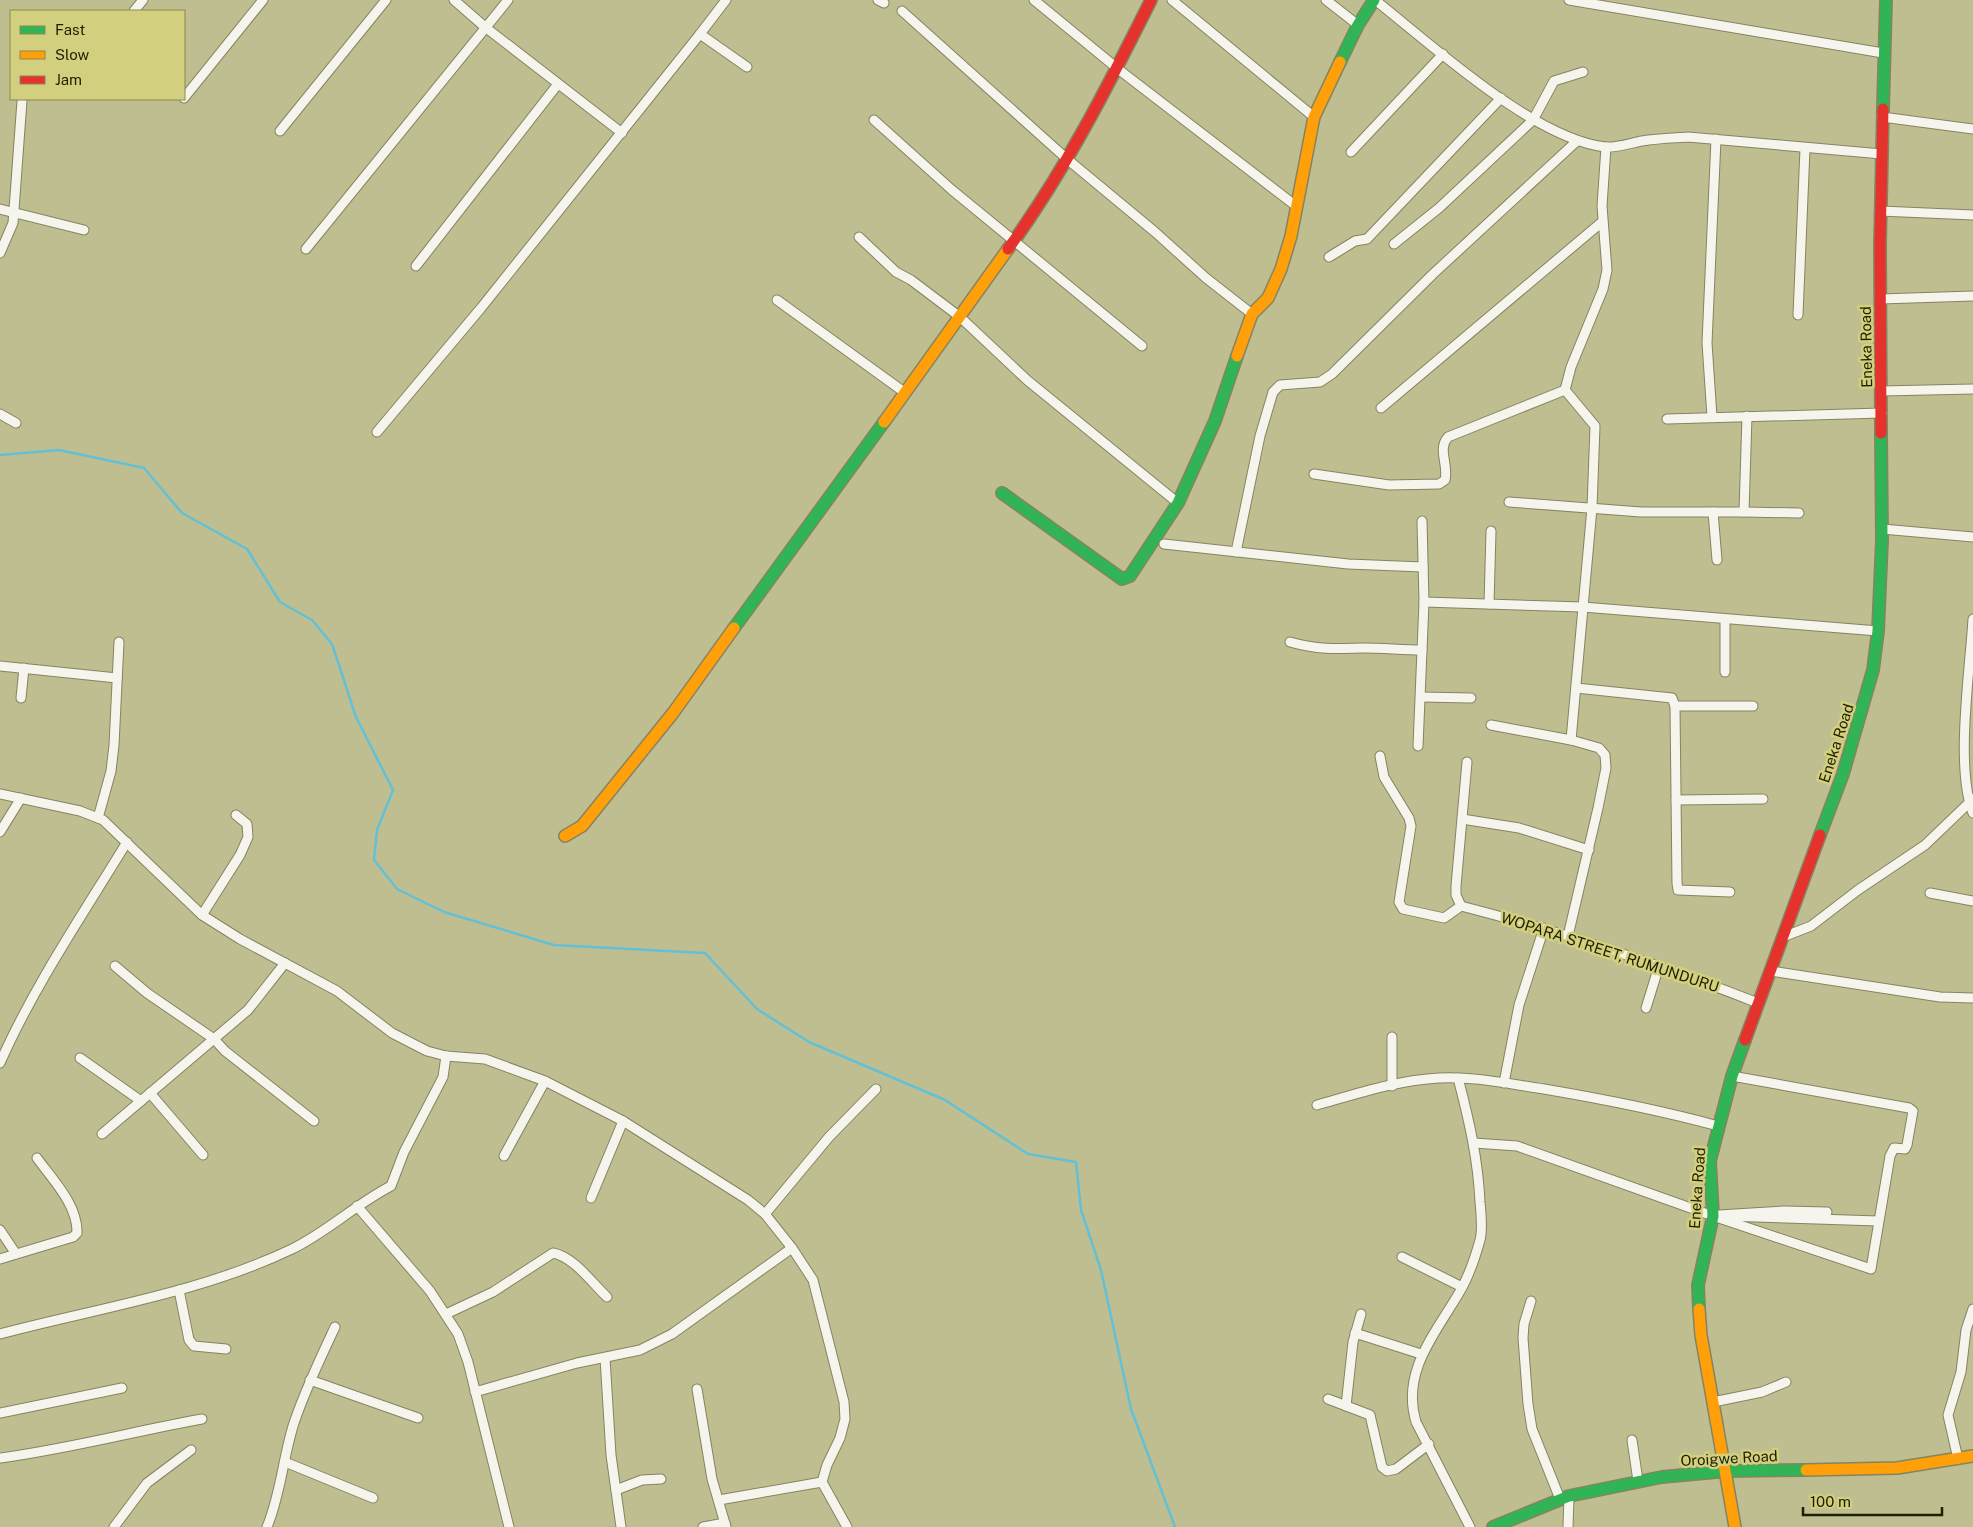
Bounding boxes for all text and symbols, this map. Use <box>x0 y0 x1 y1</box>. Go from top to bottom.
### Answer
legend <box>10 10 185 100</box>
text: Fast <box>55 21 85 38</box>
text: Slow <box>55 46 90 63</box>
text: Jam <box>55 71 82 88</box>
street label: Eneka Road <box>1857 306 1875 388</box>
street label: Eneka Road <box>1815 701 1857 785</box>
street label: WOPARA STREET, RUMUNDURU <box>1499 909 1721 995</box>
street label: Eneka Road <box>1686 1147 1708 1229</box>
street label: Oroigwe Road <box>1680 1447 1778 1469</box>
scale bar <box>1803 1484 1942 1516</box>
text: 100 m <box>1810 1493 1851 1510</box>

